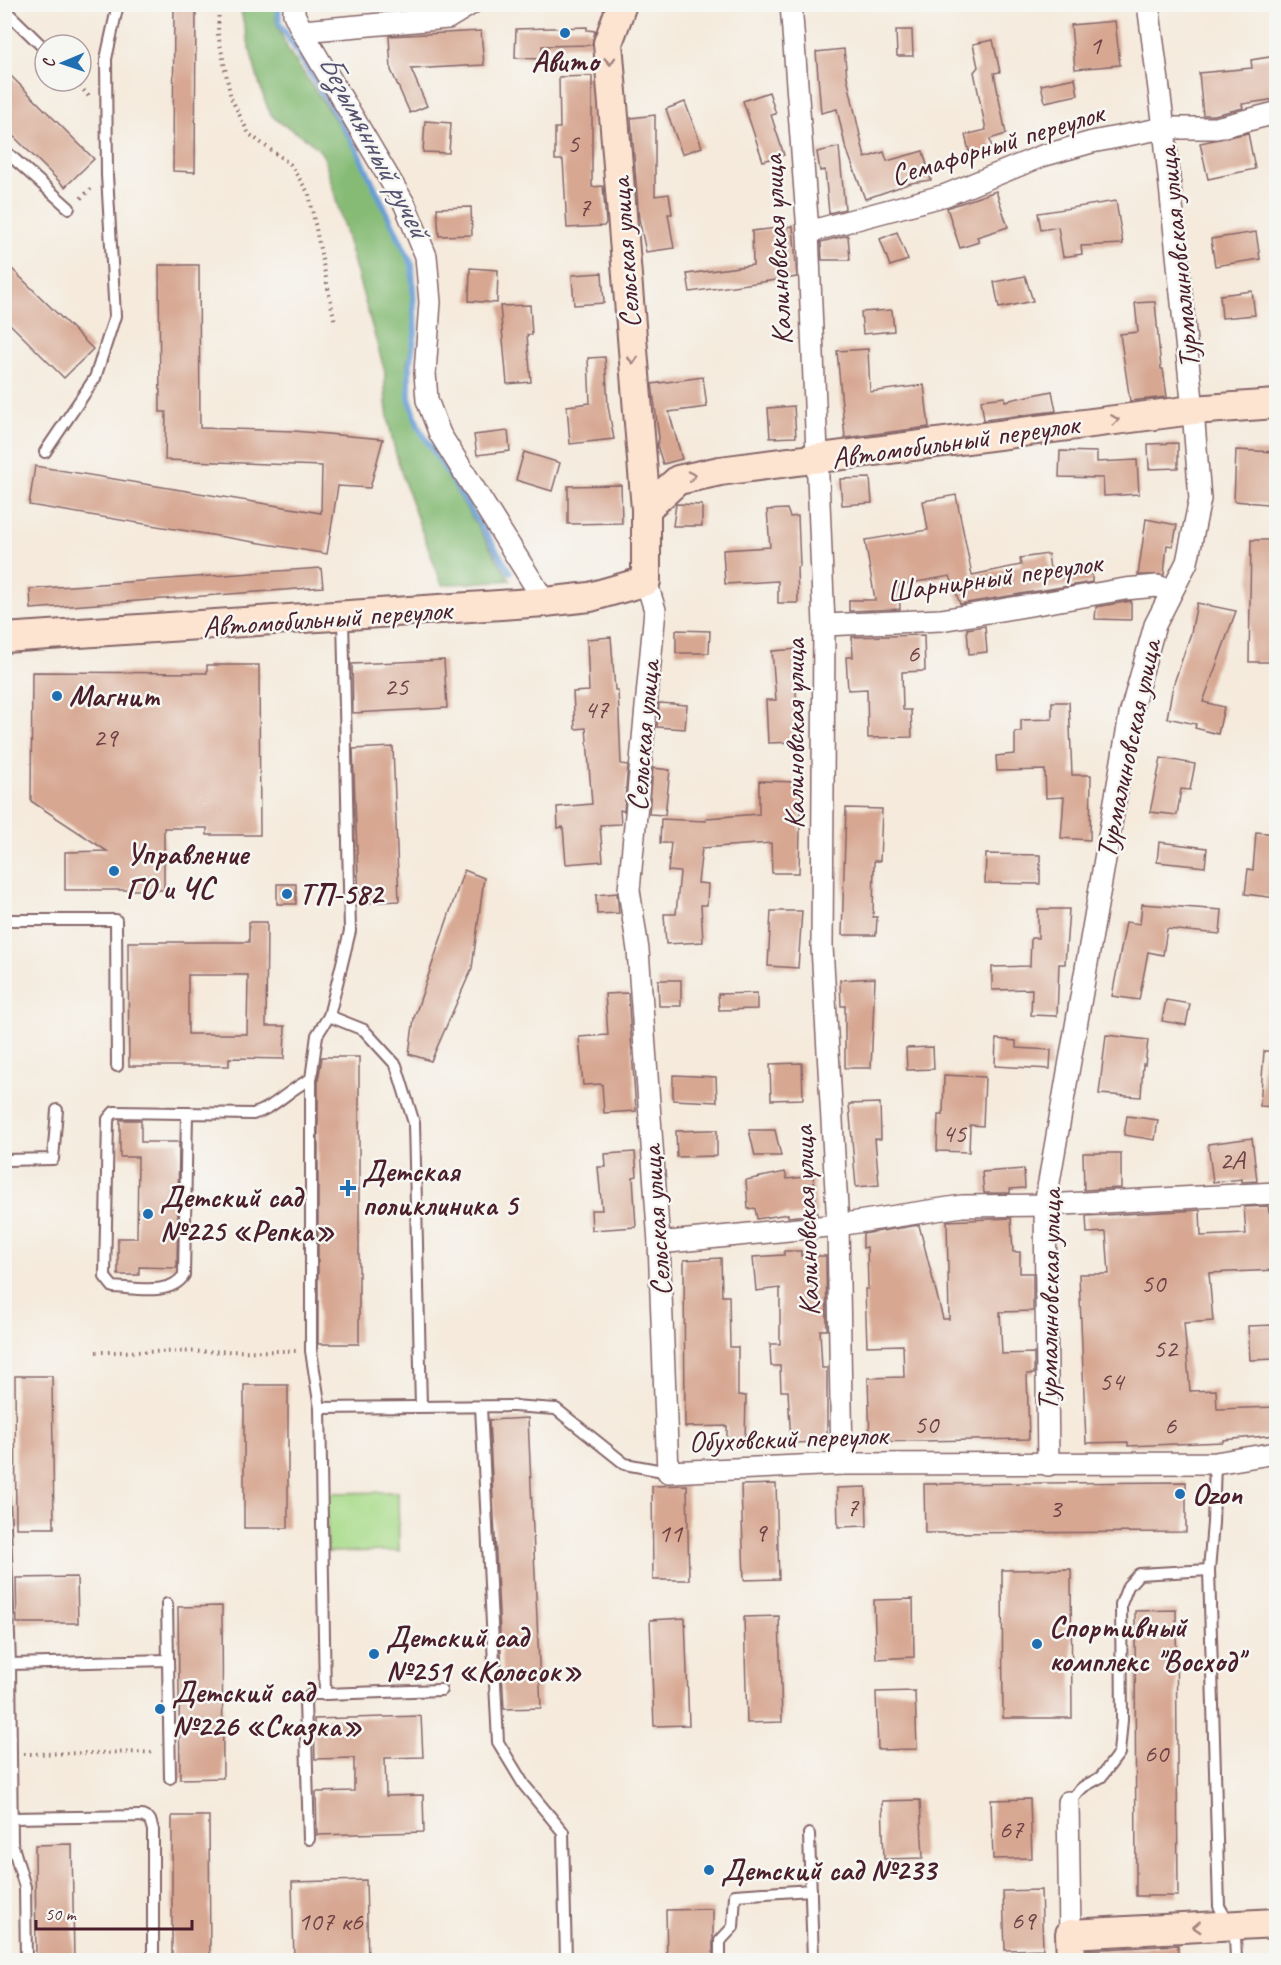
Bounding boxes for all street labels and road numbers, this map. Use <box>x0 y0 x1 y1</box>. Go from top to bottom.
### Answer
street label: Семафорный переулок <box>886 93 1111 194</box>
street label: Турмалиновская улица <box>1147 143 1209 371</box>
street label: Калиновская улица <box>753 152 801 346</box>
street label: Сельская улица <box>601 174 649 330</box>
street label: Автомобильный переулок <box>829 404 1084 477</box>
street label: Шарнирный переулок <box>884 543 1107 611</box>
street label: Автомобильный переулок <box>201 590 456 646</box>
street label: Турмалиновская улица <box>1086 634 1170 862</box>
street label: Калиновская улица <box>775 637 813 829</box>
street label: Сельская улица <box>617 656 669 813</box>
street label: Калиновская улица <box>784 1123 828 1317</box>
street label: Сельская улица <box>632 1142 680 1298</box>
street label: Турмалиновская улица <box>1028 1186 1070 1411</box>
street label: Обуховский переулок <box>688 1415 891 1460</box>

